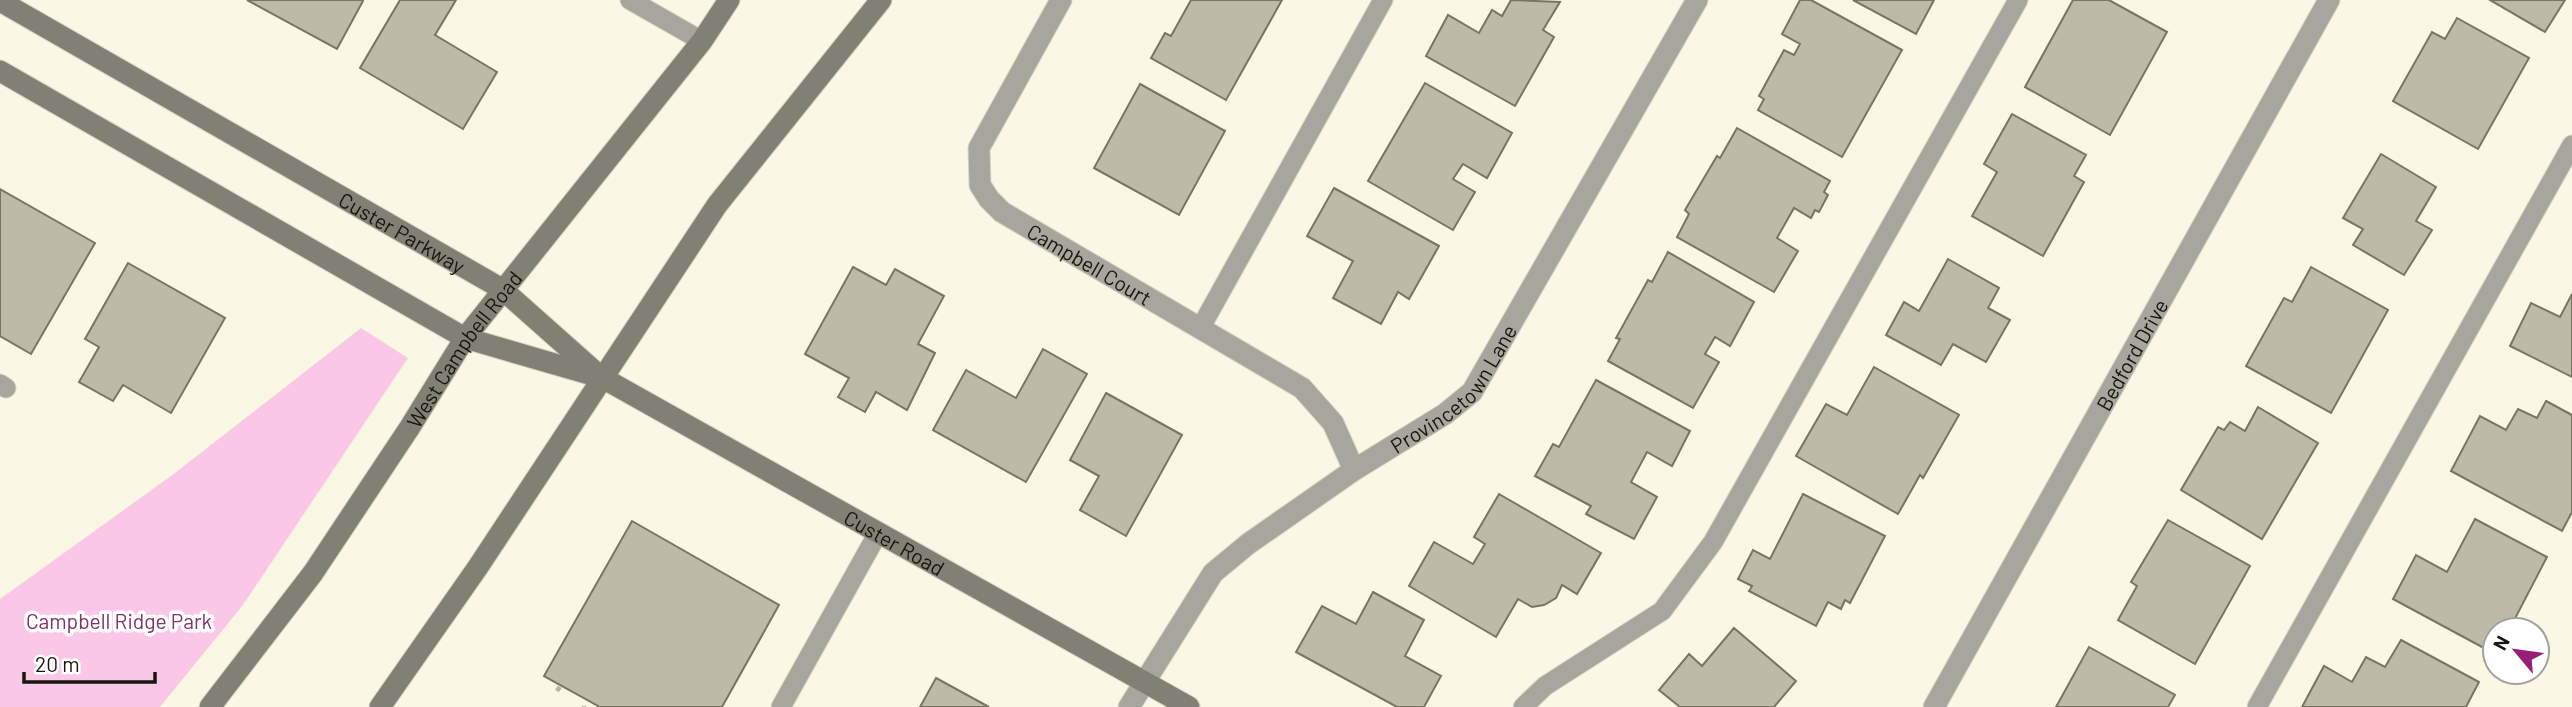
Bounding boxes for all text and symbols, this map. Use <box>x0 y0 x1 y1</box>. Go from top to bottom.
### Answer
street label: Custer Parkway <box>335 186 470 278</box>
street label: Campbell Court <box>1023 217 1156 310</box>
street label: West Campbell Road <box>400 265 526 432</box>
street label: Bedford Drive <box>2090 294 2172 414</box>
street label: Provincetown Lane <box>1385 320 1521 457</box>
street label: Custer Road <box>840 504 949 580</box>
park label: Campbell Ridge Park <box>26 608 212 633</box>
north arrow <box>2481 616 2551 686</box>
text: N <box>2488 631 2514 654</box>
scale bar <box>24 640 156 684</box>
text: 20 m <box>35 651 80 676</box>

